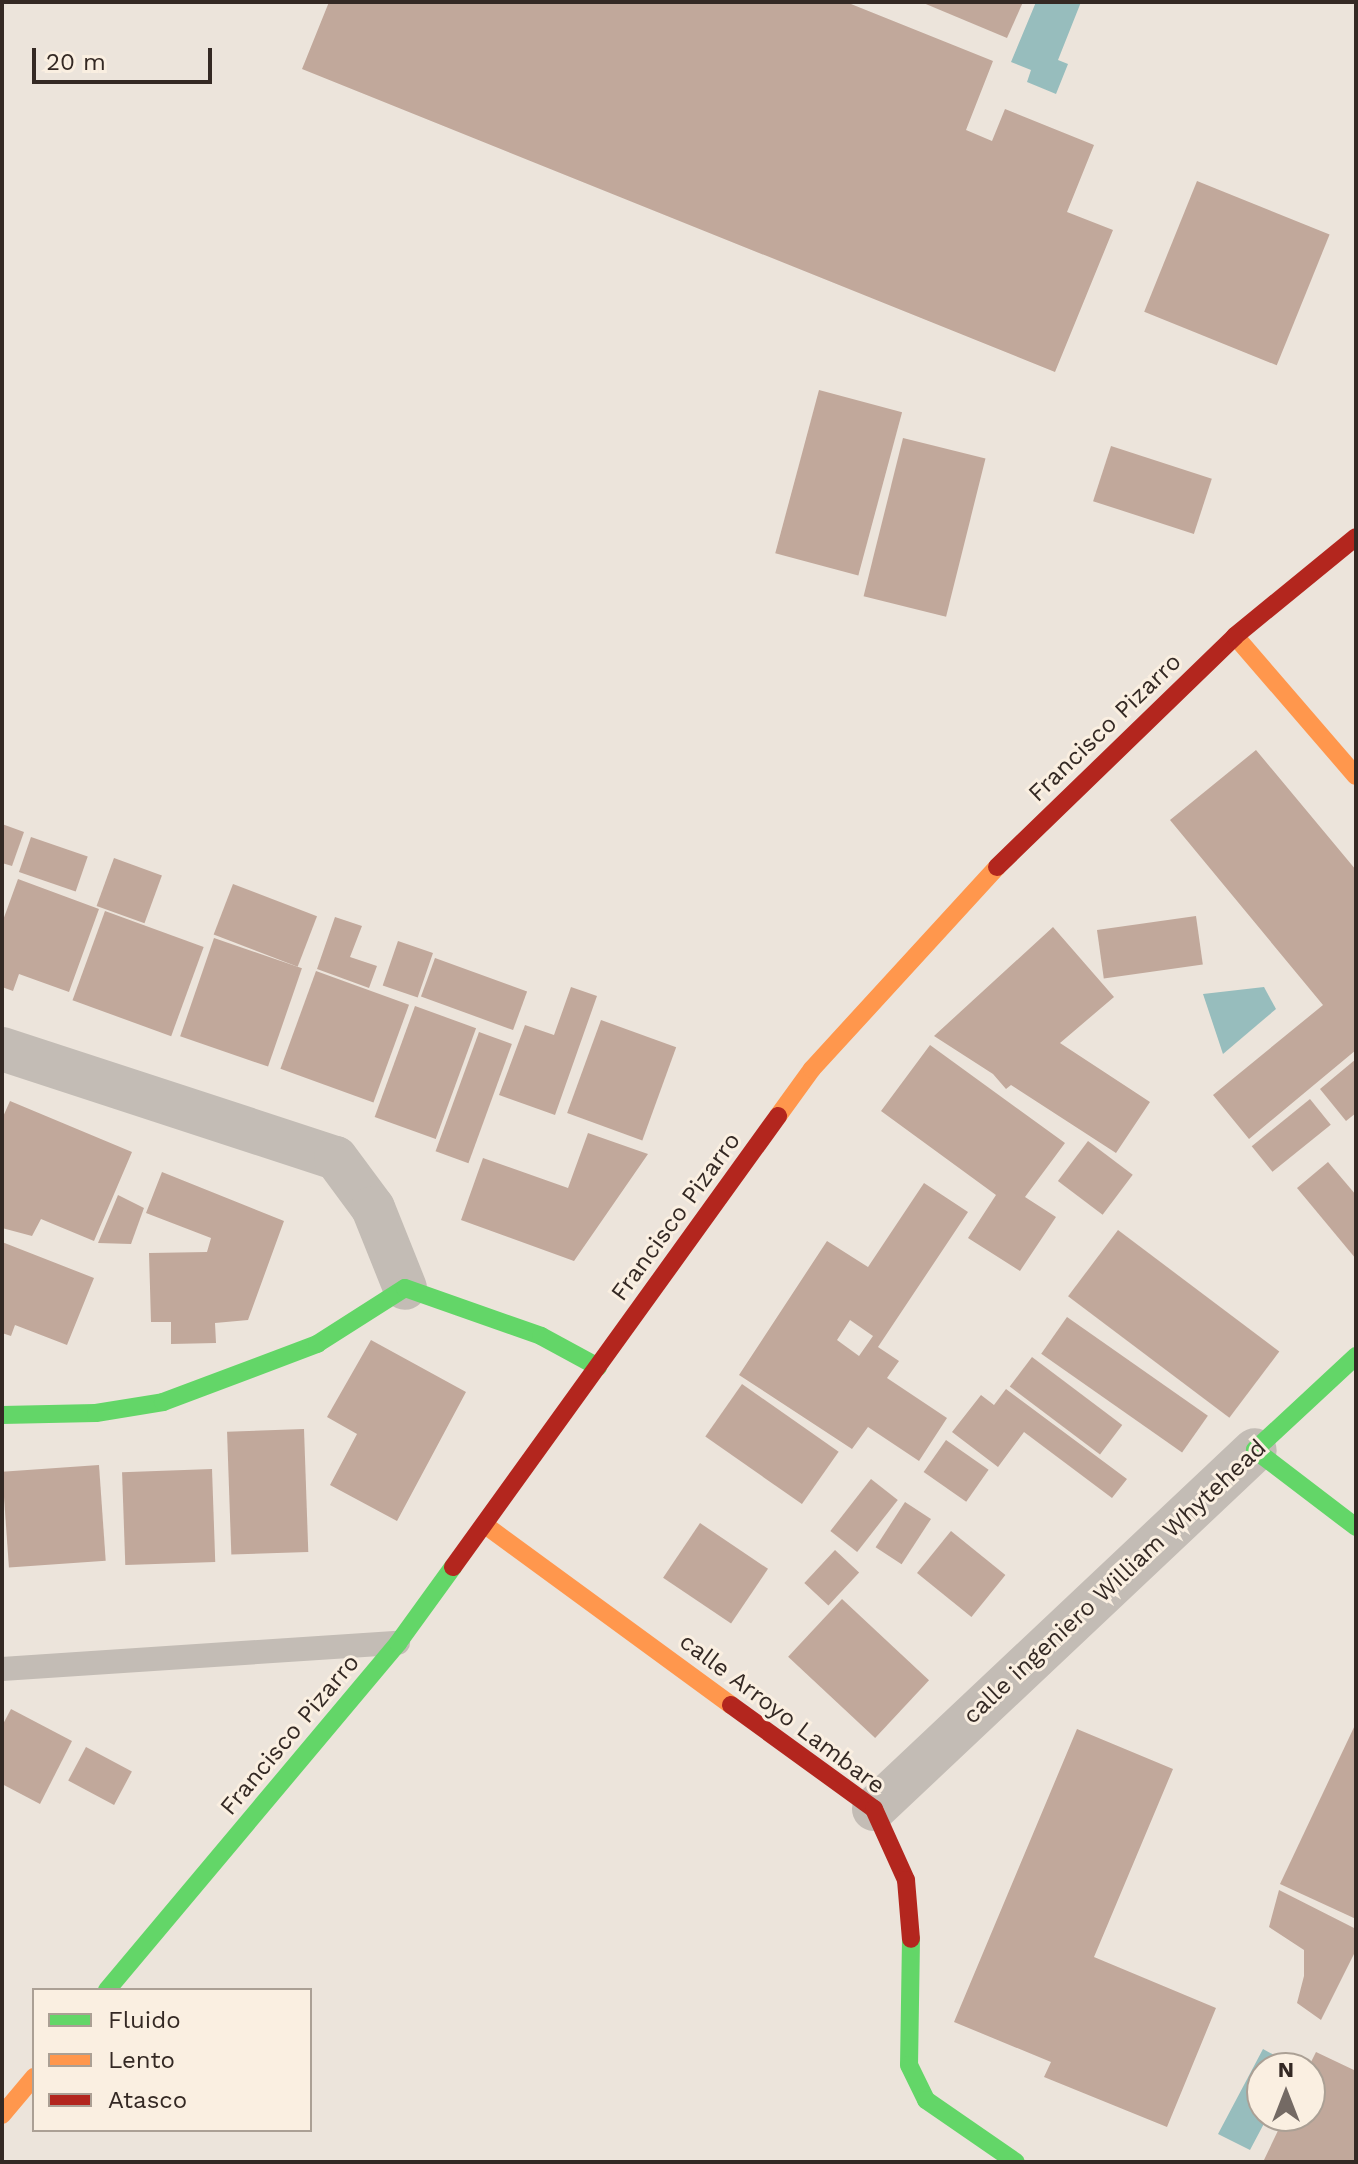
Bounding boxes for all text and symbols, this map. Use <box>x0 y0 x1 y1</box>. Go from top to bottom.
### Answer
scale bar <box>36 32 216 82</box>
text: 20 m <box>46 48 106 76</box>
street label: Francisco Pizarro <box>1023 648 1187 808</box>
street label: Francisco Pizarro <box>605 1127 747 1307</box>
street label: calle ingeniero William Whytehead <box>957 1433 1273 1731</box>
street label: calle Arroyo Lambare <box>673 1627 891 1801</box>
street label: Francisco Pizarro <box>214 1649 366 1821</box>
legend <box>32 1988 312 2132</box>
text: Fluido <box>108 2006 181 2034</box>
text: Lento <box>108 2046 175 2074</box>
north arrow <box>1246 2052 1326 2132</box>
text: N <box>1278 2057 1294 2082</box>
text: Atasco <box>108 2086 187 2114</box>

